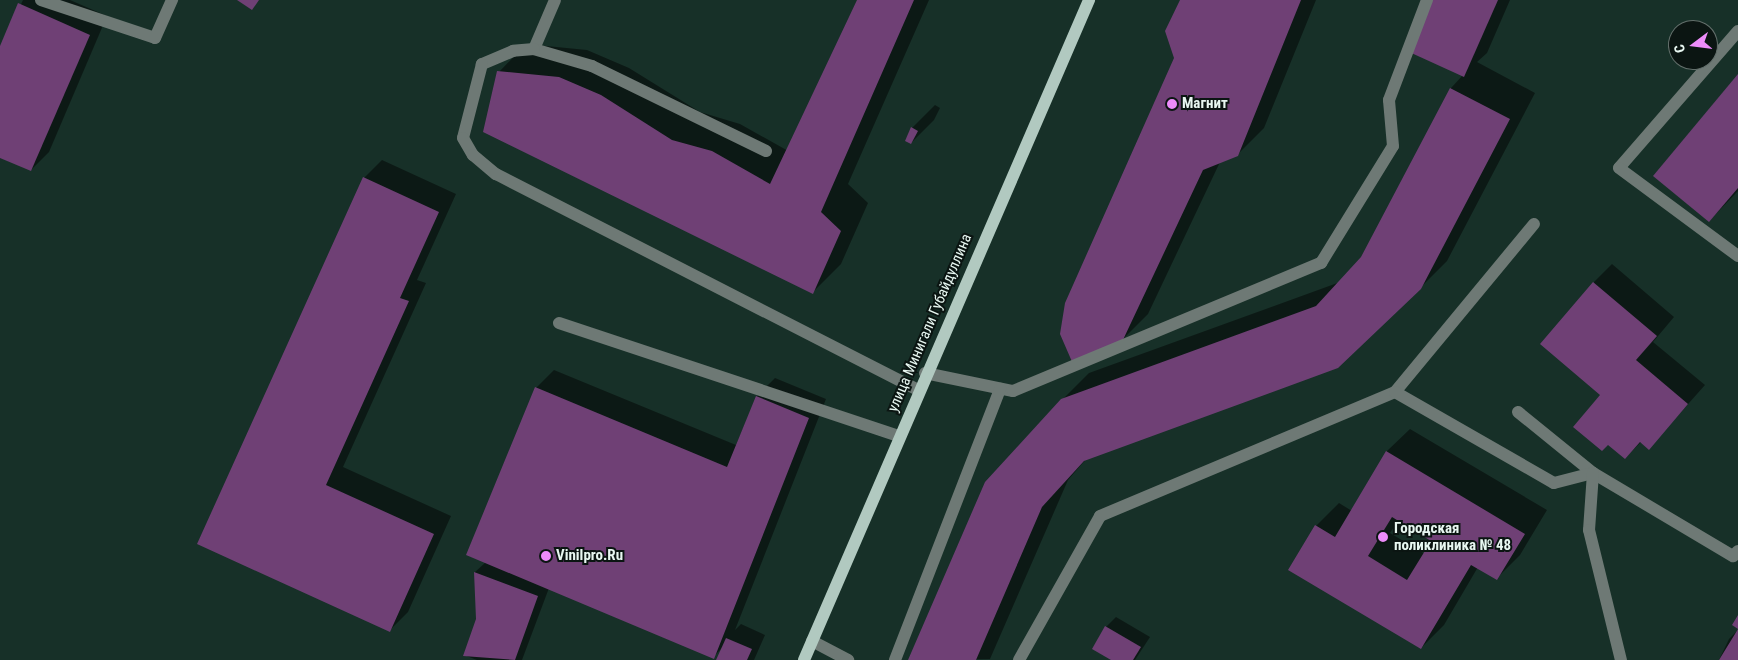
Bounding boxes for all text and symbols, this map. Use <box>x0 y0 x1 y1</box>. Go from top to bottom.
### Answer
north arrow <box>1668 20 1718 70</box>
text: С <box>1671 43 1688 55</box>
place label: Магнит <box>1182 95 1228 113</box>
marker: Магнит <box>1166 98 1178 110</box>
street label: улица Минигали Губайдуллина <box>884 231 976 415</box>
place label: Городская поликлиника № 48 <box>1394 519 1511 554</box>
marker: Городская поликлиника № 48 <box>1376 530 1390 544</box>
place label: Vinilpro.Ru <box>556 547 623 565</box>
marker: Vinilpro.Ru <box>540 550 552 562</box>

